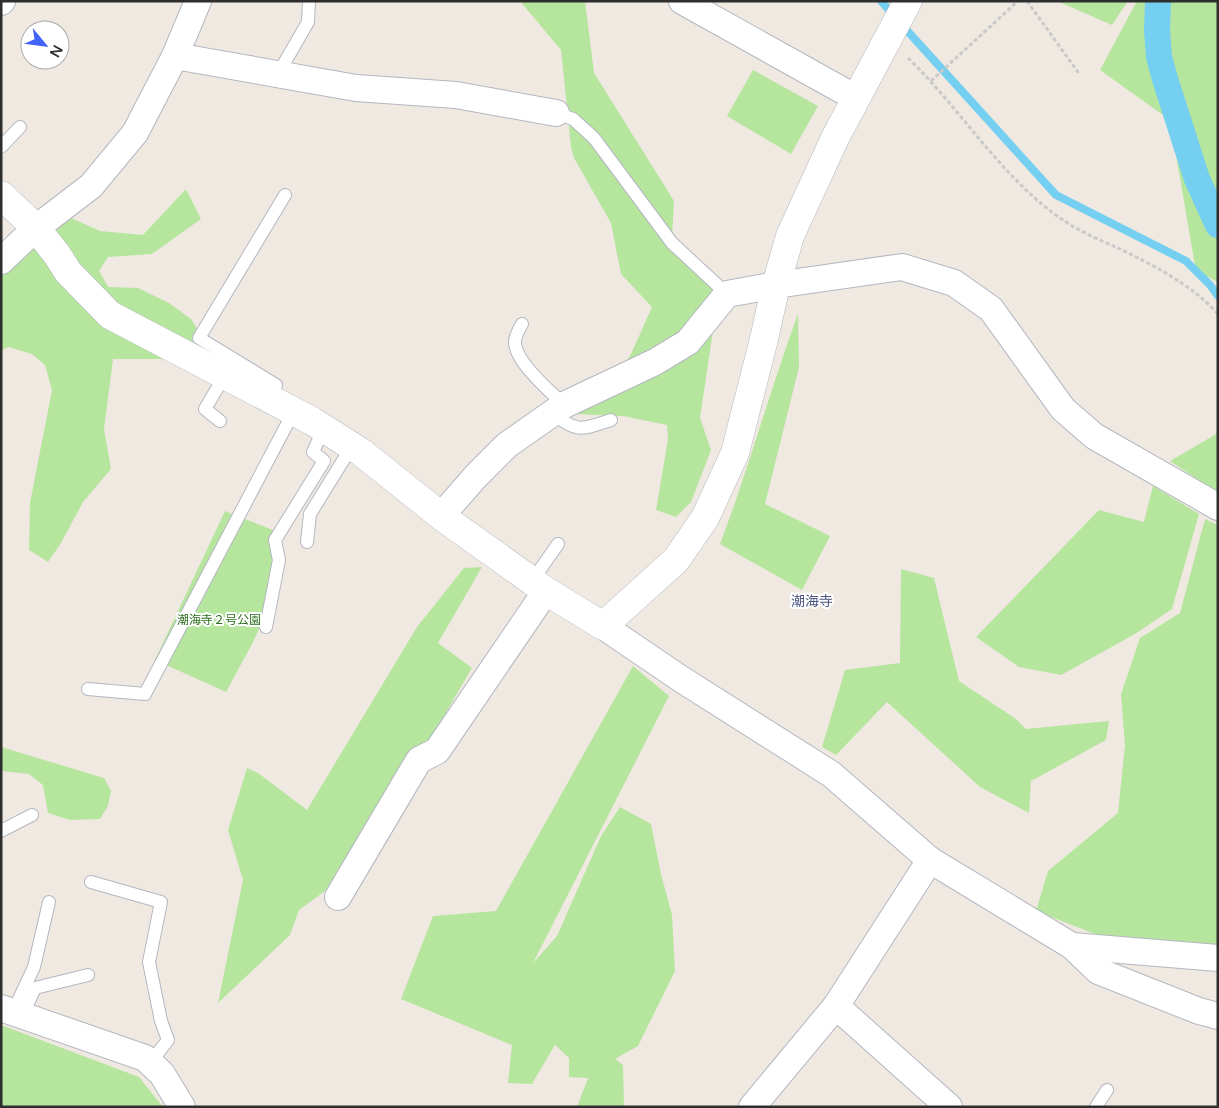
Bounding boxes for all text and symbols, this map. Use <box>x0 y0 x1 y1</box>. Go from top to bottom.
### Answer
north arrow <box>20 20 70 70</box>
text: N <box>46 42 66 60</box>
district label: 潮海寺 <box>791 593 833 610</box>
park label: 潮海寺２号公園 <box>177 613 261 627</box>

